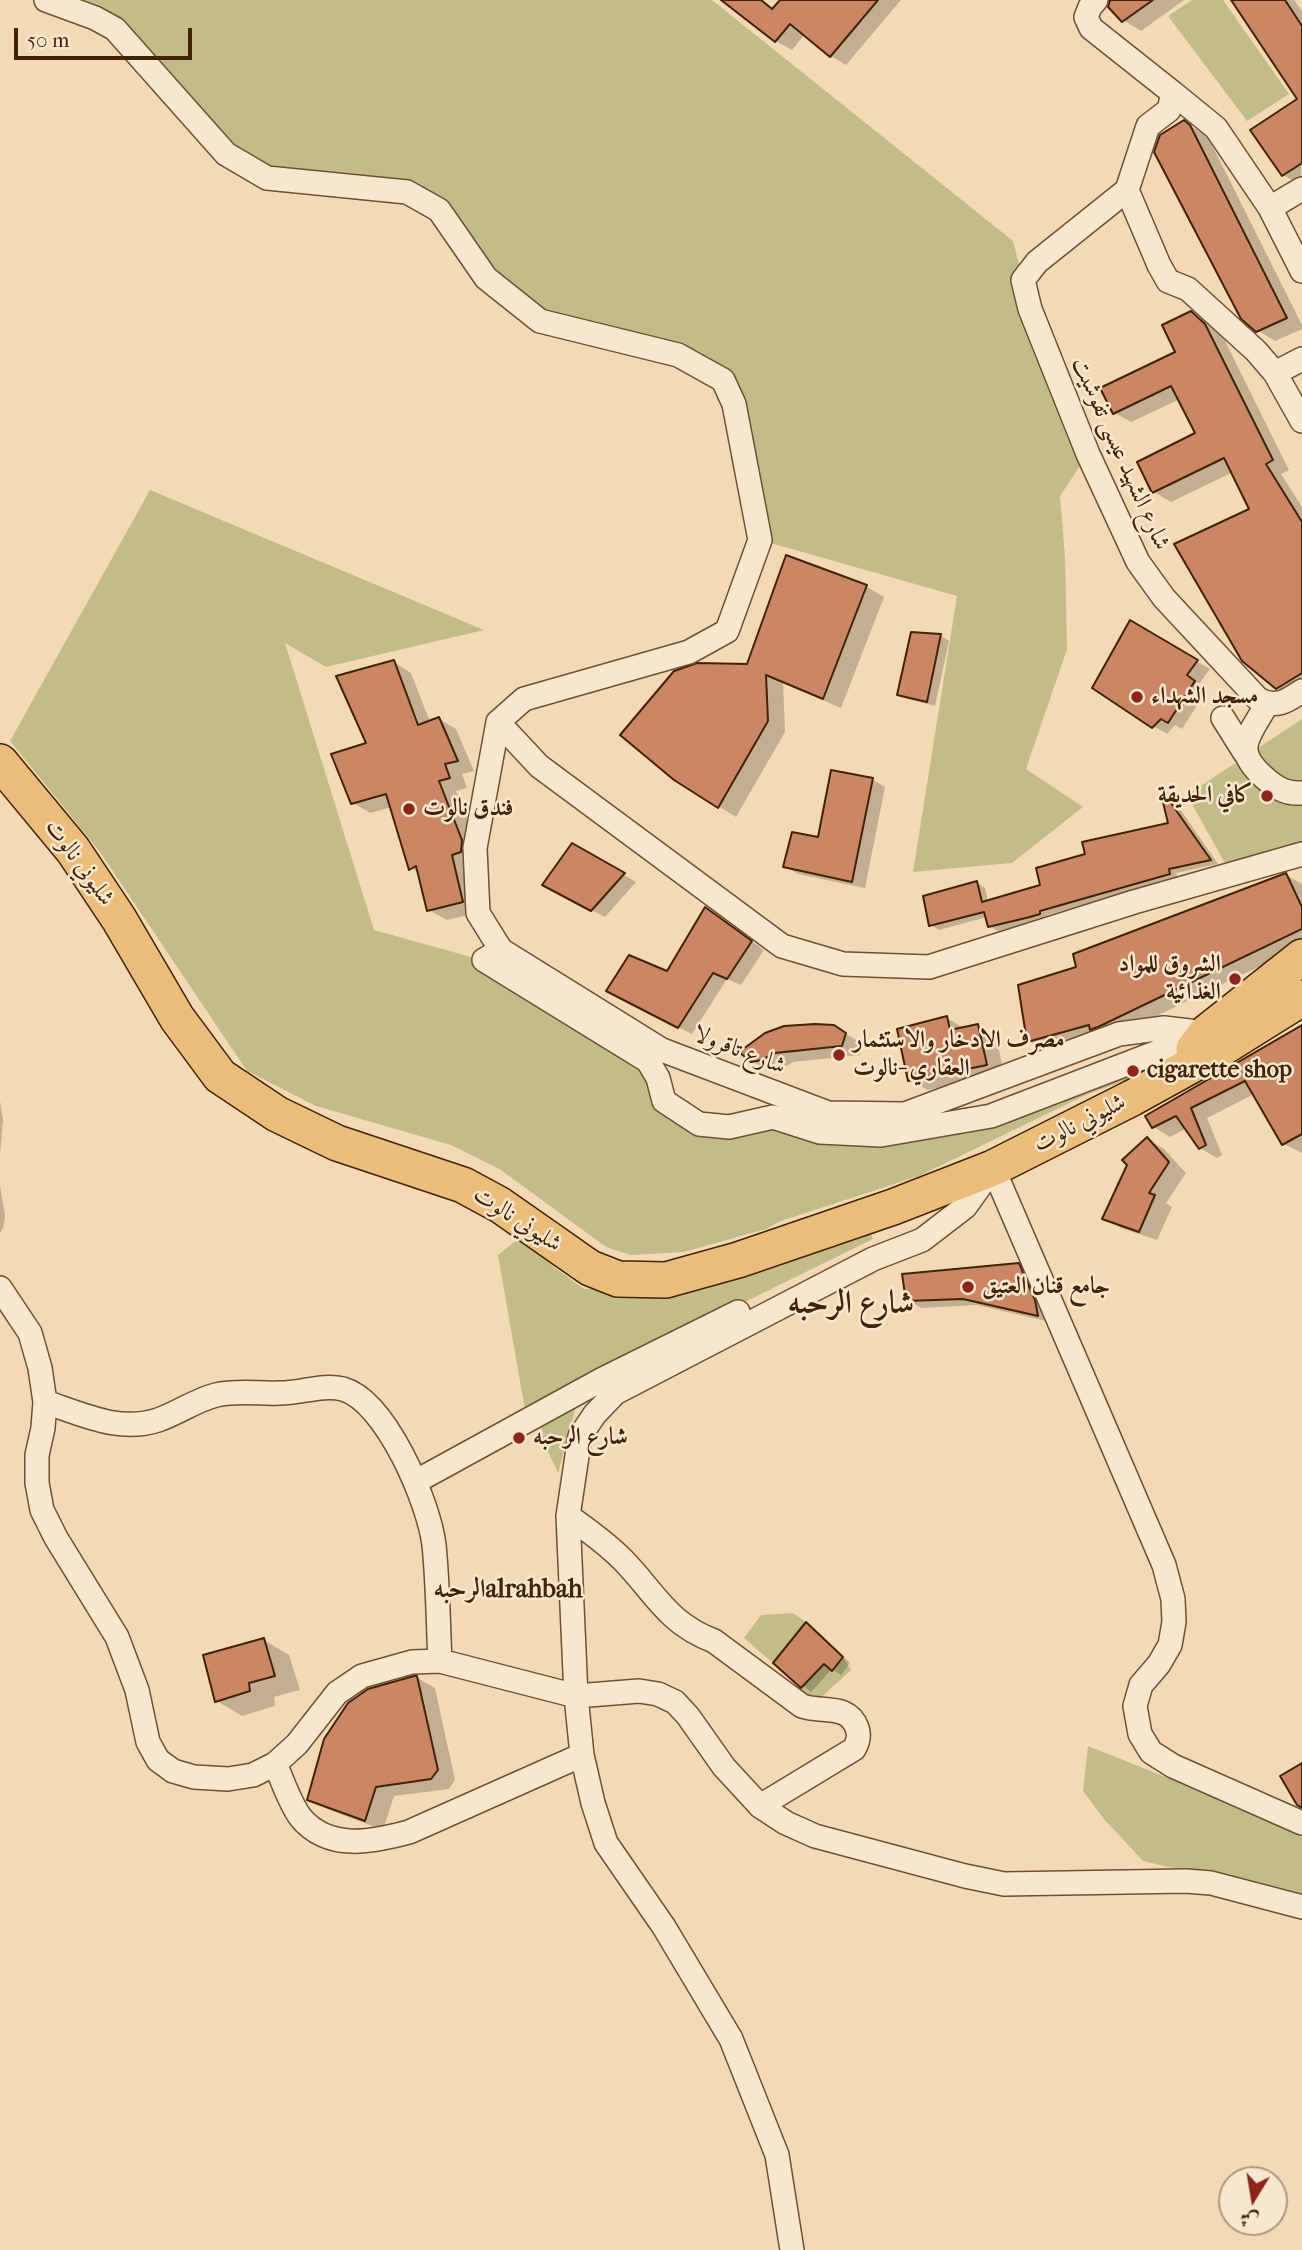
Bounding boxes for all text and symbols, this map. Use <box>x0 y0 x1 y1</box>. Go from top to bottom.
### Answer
scale bar <box>18 14 196 58</box>
text: 50 m <box>27 28 70 52</box>
street label: شارع الشهيد عيسى تفوشيت <box>1064 353 1176 555</box>
place label: مسجد الشهداء <box>1151 683 1258 711</box>
marker: مسجد الشهداء <box>1129 689 1145 705</box>
place label: كافي الحديقة <box>1158 782 1253 810</box>
marker: كافي الحديقة <box>1259 788 1275 804</box>
place label: فندق نالوت <box>423 795 514 823</box>
marker: فندق نالوت <box>401 801 417 817</box>
street label: شليوني نالوت <box>38 814 120 912</box>
place label: الشروق للمواد الغذائية <box>1118 951 1221 1007</box>
marker: الشروق للمواد الغذائية <box>1227 971 1243 987</box>
street label: شارع تاقرولا <box>688 1020 790 1082</box>
place label: مصرف الادخار والاستثمار العقاري -نالوت <box>853 1027 1065 1083</box>
marker: مصرف الادخار والاستثمار العقاري -نالوت <box>831 1047 847 1063</box>
place label: cigarette shop <box>1147 1057 1292 1085</box>
marker: cigarette shop <box>1125 1063 1141 1079</box>
street label: شليوني نالوت <box>1029 1088 1131 1160</box>
street label: شليوني نالوت <box>467 1181 567 1259</box>
place label: جامع قنان العتيق <box>982 1273 1110 1301</box>
marker: جامع قنان العتيق <box>960 1279 976 1295</box>
district label: شارع الرحبه <box>788 1286 914 1324</box>
place label: شارع الرحبه <box>533 1424 628 1452</box>
marker: شارع الرحبه <box>511 1430 527 1446</box>
district label: الرحبهalrahbah <box>433 1575 583 1607</box>
north arrow <box>1218 2166 1288 2236</box>
text: ش <box>1238 2207 1261 2232</box>

